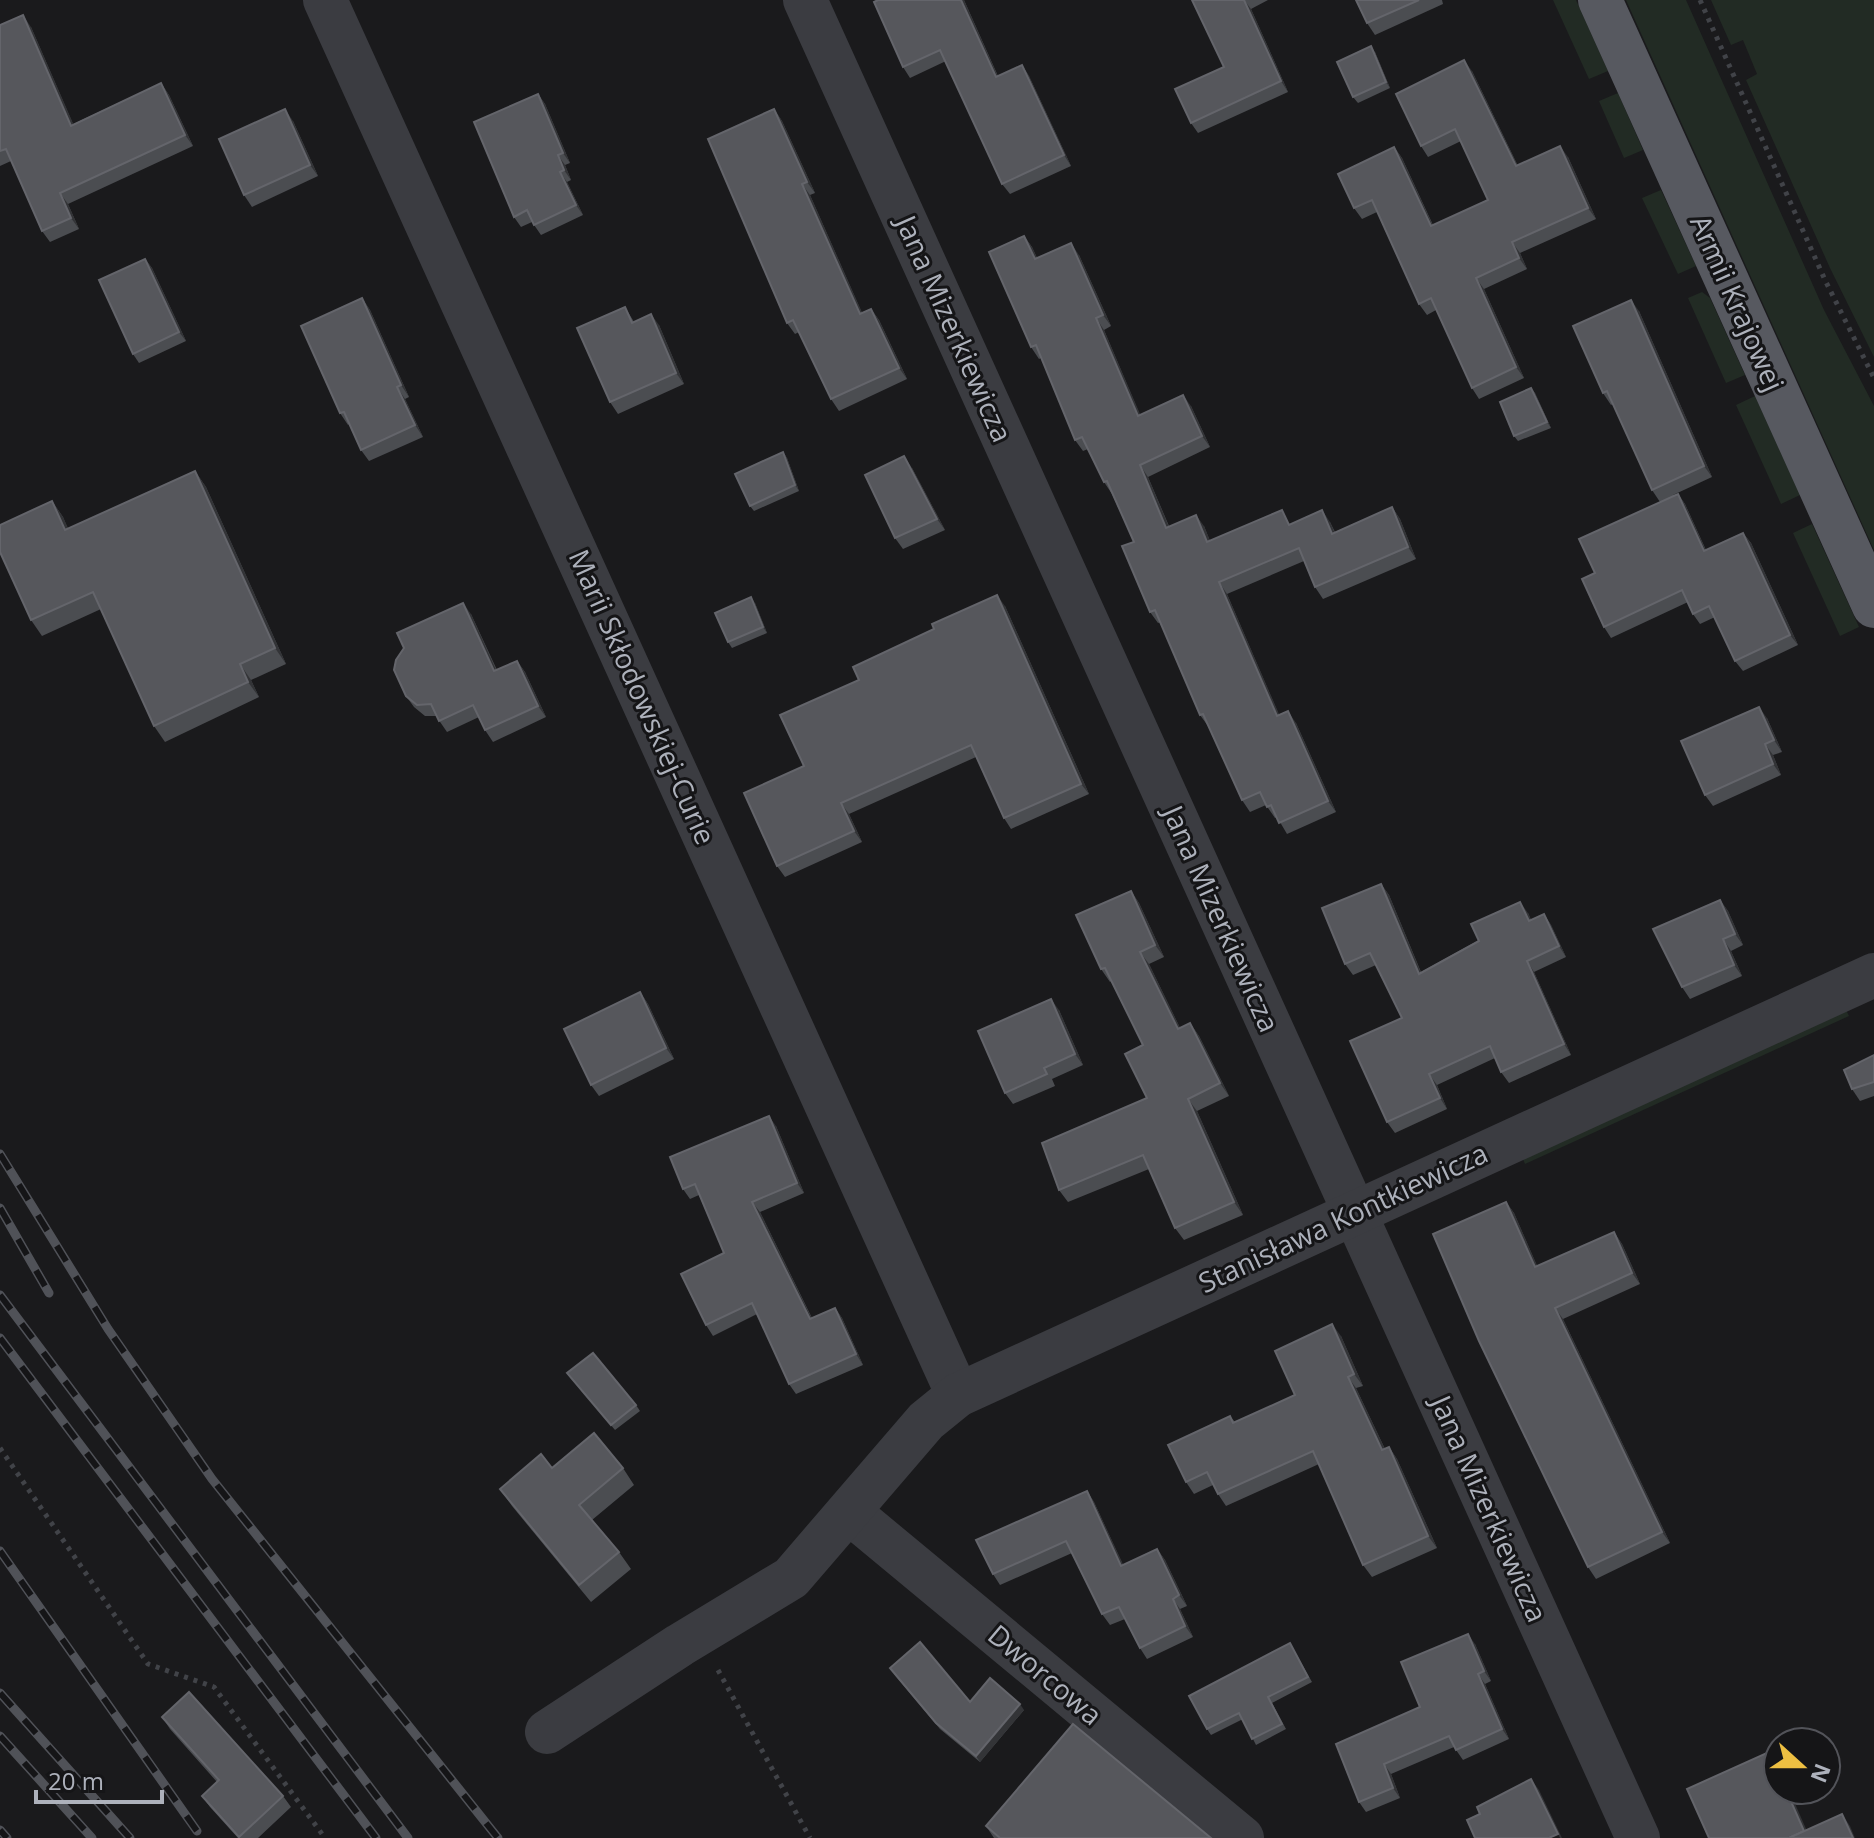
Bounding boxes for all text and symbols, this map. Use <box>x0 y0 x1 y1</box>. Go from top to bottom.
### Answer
street label: Jana Mizerkiewicza <box>887 207 1022 448</box>
street label: Armii Krajowej <box>1682 209 1794 397</box>
street label: Marii Skłodowskiej-Curie <box>561 543 725 850</box>
street label: Jana Mizerkiewicza <box>1154 797 1289 1038</box>
street label: Stanisława Kontkiewicza <box>1192 1133 1493 1301</box>
street label: Jana Mizerkiewicza <box>1422 1387 1557 1628</box>
street label: Dworcowa <box>981 1615 1111 1733</box>
north arrow <box>1762 1726 1842 1806</box>
scale bar <box>36 1754 162 1804</box>
text: N <box>1804 1760 1839 1787</box>
text: 20 m <box>48 1764 104 1797</box>

